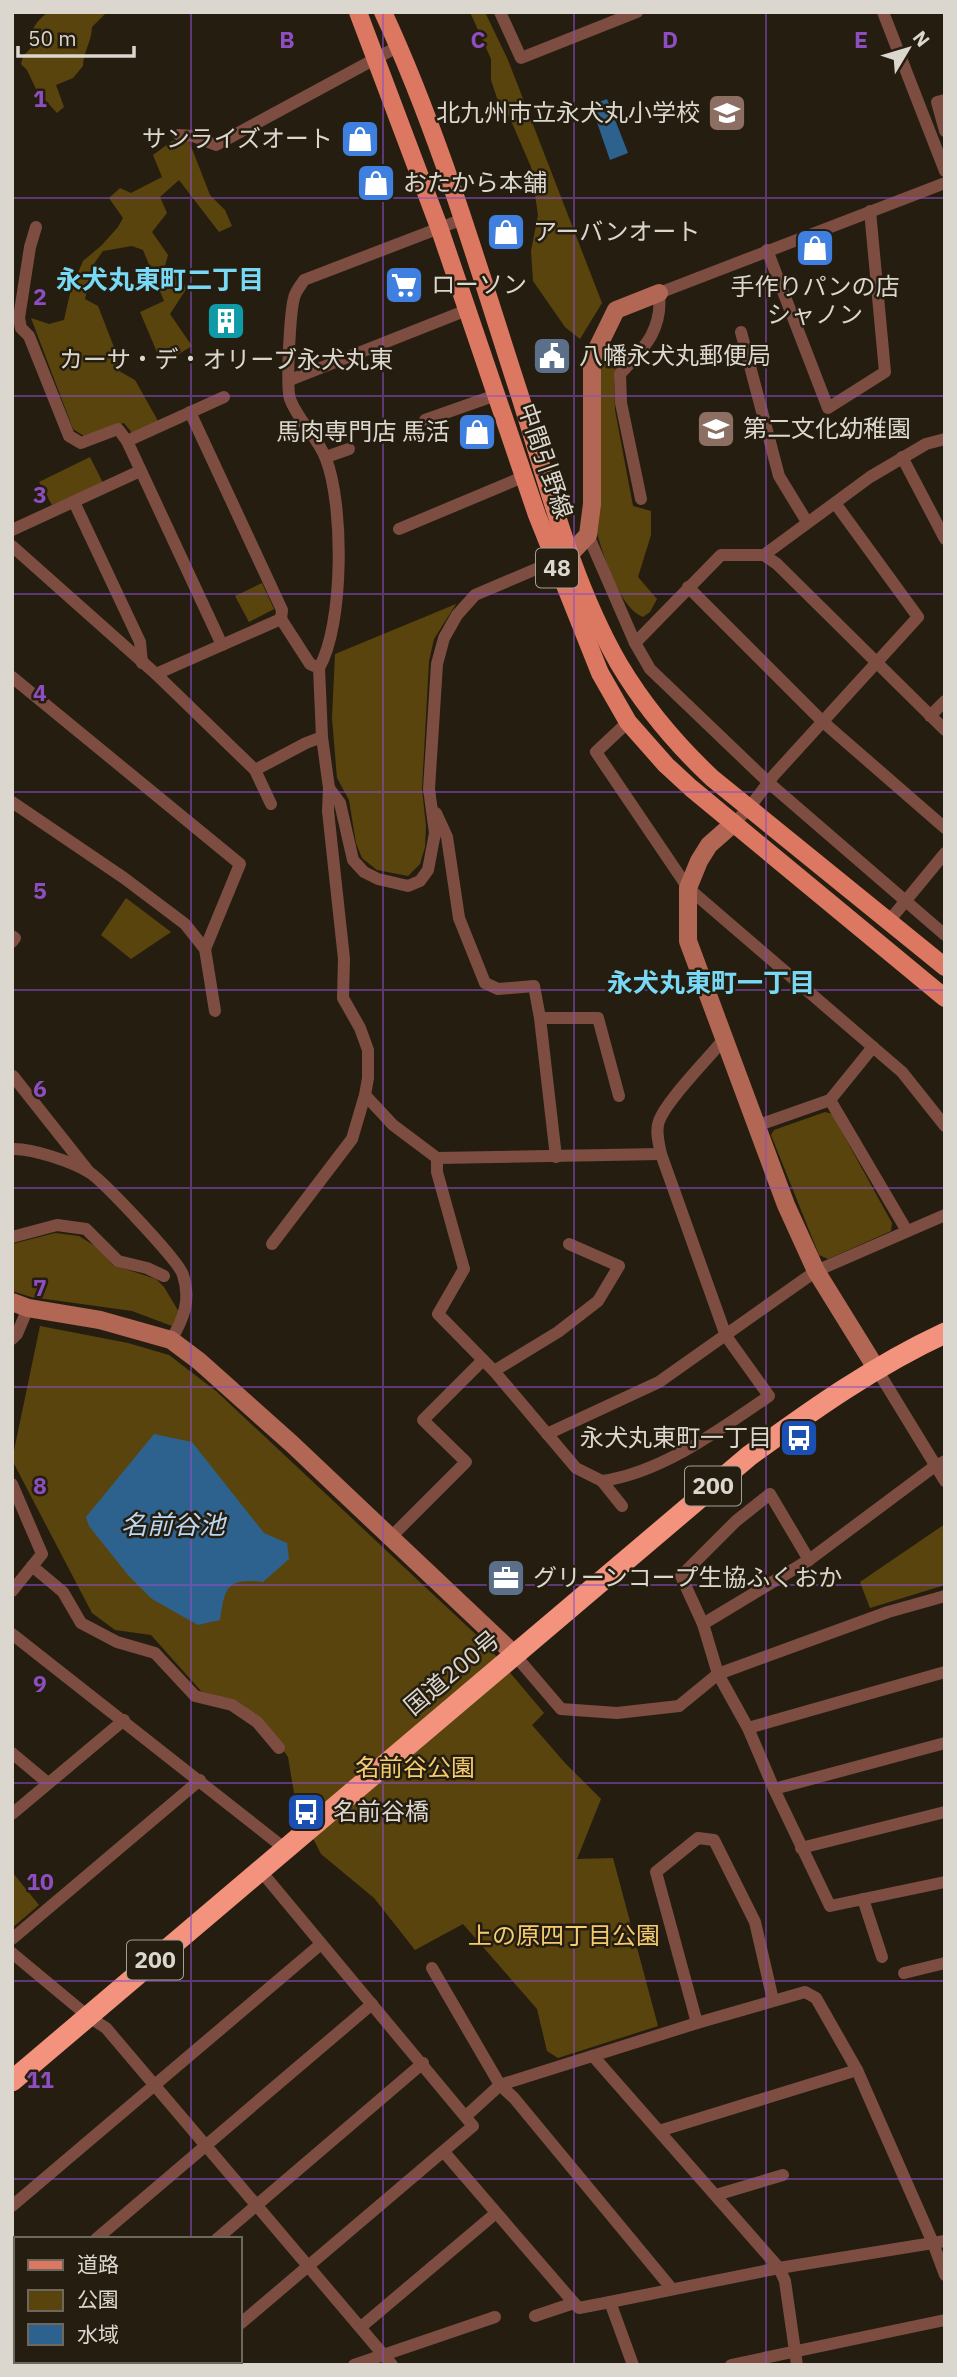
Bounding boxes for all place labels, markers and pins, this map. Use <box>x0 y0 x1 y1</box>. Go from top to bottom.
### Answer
school or university icon: 北九州市立永犬丸小学校 <box>706 92 748 134</box>
place label: 北九州市立永犬丸小学校 <box>436 96 700 128</box>
shop icon: サンライズオート <box>339 118 381 160</box>
place label: サンライズオート <box>142 122 333 154</box>
shop icon: おたから本舗 <box>355 162 397 204</box>
place label: おたから本舗 <box>403 166 547 198</box>
shop icon: アーバンオート <box>485 211 527 253</box>
place label: アーバンオート <box>533 215 701 247</box>
shop icon: 手作りパンの店 シャノン <box>794 227 836 269</box>
supermarket icon: ローソン <box>383 264 425 306</box>
place label: ローソン <box>431 268 527 300</box>
place label: 手作りパンの店 シャノン <box>730 270 900 330</box>
building icon: カーサ・デ・オリーブ永犬丸東 <box>205 300 247 342</box>
public building icon: 八幡永犬丸郵便局 <box>531 335 573 377</box>
place label: 八幡永犬丸郵便局 <box>579 339 771 371</box>
place label: カーサ・デ・オリーブ永犬丸東 <box>59 343 393 375</box>
school or university icon: 第二文化幼稚園 <box>695 408 737 450</box>
shop icon: 馬肉専門店 馬活 <box>456 411 498 453</box>
place label: 第二文化幼稚園 <box>743 412 911 444</box>
place label: 馬肉専門店 馬活 <box>276 415 450 447</box>
bus stop icon: 永犬丸東町一丁目 <box>778 1417 820 1459</box>
place label: 永犬丸東町一丁目 <box>580 1421 772 1453</box>
office icon: グリーンコープ生協ふくおか <box>485 1557 527 1599</box>
place label: グリーンコープ生協ふくおか <box>533 1561 842 1593</box>
bus stop icon: 名前谷橋 <box>285 1791 327 1833</box>
place label: 名前谷橋 <box>333 1795 429 1827</box>

